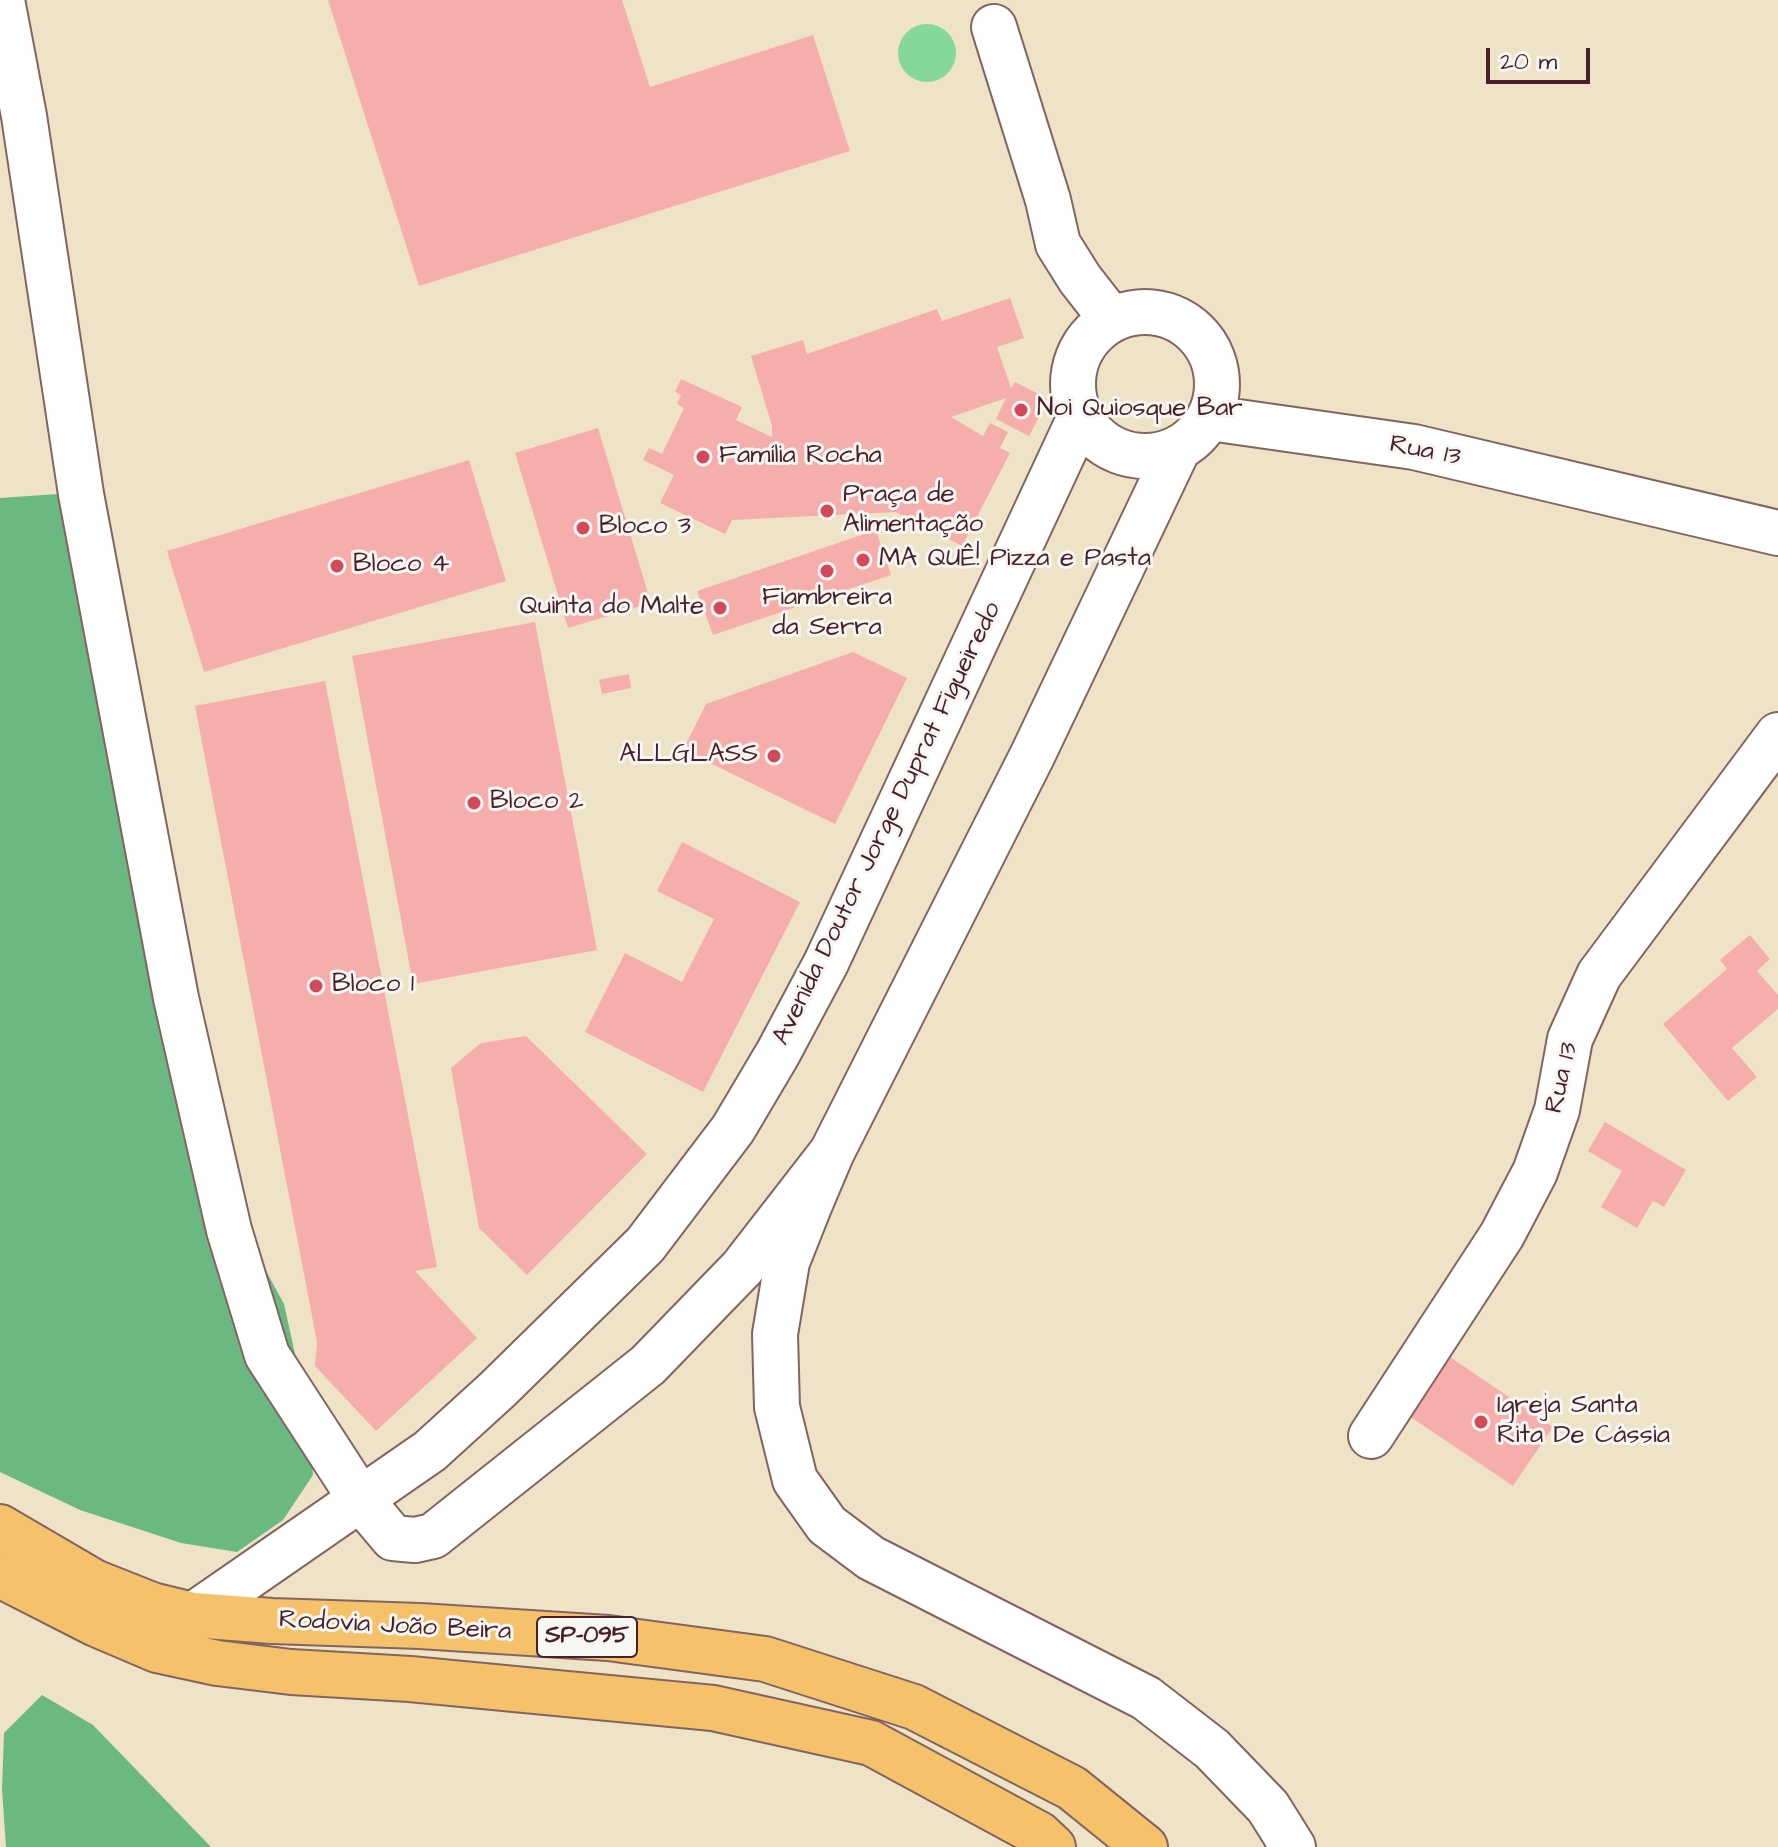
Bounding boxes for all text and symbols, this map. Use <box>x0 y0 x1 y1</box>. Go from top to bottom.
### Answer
scale bar <box>1490 32 1594 82</box>
text: 20 m <box>1500 45 1557 79</box>
place label: Noi Quiosque Bar <box>1037 394 1243 426</box>
marker: Noi Quiosque Bar <box>1012 401 1030 419</box>
street label: Rua 13 <box>1387 430 1463 474</box>
place label: Família Rocha <box>719 441 882 473</box>
marker: Família Rocha <box>694 448 712 466</box>
place label: Praça de Alimentação <box>843 480 983 542</box>
marker: Praça de Alimentação <box>818 502 836 520</box>
place label: Bloco 3 <box>599 512 691 544</box>
marker: Bloco 3 <box>574 519 592 537</box>
place label: MA QUÊ! Pizza e Pasta <box>879 544 1151 576</box>
place label: Bloco 4 <box>353 550 449 582</box>
marker: MA QUÊ! Pizza e Pasta <box>854 551 872 569</box>
marker: Bloco 4 <box>328 557 346 575</box>
marker: Fiambreira da Serra <box>818 562 836 580</box>
place label: Fiambreira da Serra <box>762 583 892 644</box>
place label: Quinta do Malte <box>519 592 704 624</box>
street label: Avenida Doutor Jorge Duprat Figueiredo <box>767 597 1009 1051</box>
marker: Quinta do Malte <box>711 599 729 617</box>
place label: ALLGLASS <box>619 740 758 772</box>
marker: ALLGLASS <box>765 747 783 765</box>
place label: Bloco 2 <box>490 787 584 819</box>
marker: Bloco 2 <box>465 794 483 812</box>
place label: Bloco 1 <box>332 970 414 1002</box>
marker: Bloco 1 <box>307 977 325 995</box>
street label: Rua 13 <box>1540 1039 1586 1117</box>
place label: Igreja Santa Rita De Cássia <box>1497 1391 1670 1452</box>
marker: Igreja Santa Rita De Cássia <box>1472 1413 1490 1431</box>
street label: Rodovia João Beira <box>278 1605 512 1649</box>
road number: SP-095 <box>537 1617 637 1657</box>

